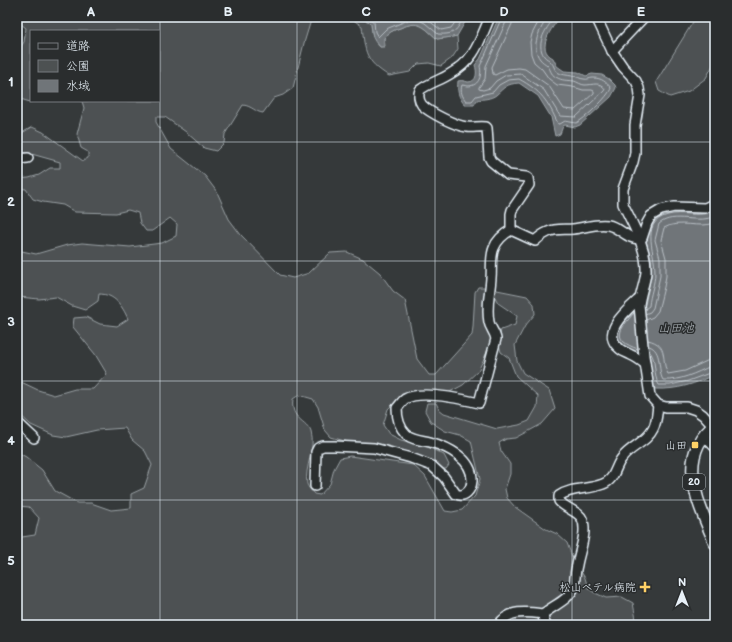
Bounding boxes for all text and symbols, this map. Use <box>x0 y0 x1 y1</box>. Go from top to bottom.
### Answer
text: A <box>86 4 95 20</box>
text: B <box>223 4 233 20</box>
text: C <box>361 4 371 20</box>
text: D <box>499 4 509 20</box>
text: E <box>637 4 646 20</box>
legend <box>30 30 160 102</box>
text: 道路 <box>66 39 90 54</box>
text: 公園 <box>66 59 90 74</box>
text: 1 <box>8 74 14 90</box>
text: 水域 <box>66 79 90 94</box>
text: 2 <box>7 194 15 210</box>
text: 3 <box>7 314 15 330</box>
water label: 山田池 <box>658 321 695 336</box>
text: 4 <box>7 433 15 449</box>
place label: 山田 <box>665 439 687 452</box>
marker: 山田 <box>690 440 700 450</box>
road number: 20 <box>683 474 705 490</box>
text: 5 <box>7 553 15 569</box>
north arrow <box>662 572 702 612</box>
text: N <box>678 576 686 589</box>
place label: 松山ベテル病院 <box>559 581 636 594</box>
marker: 松山ベテル病院 <box>639 581 651 593</box>

